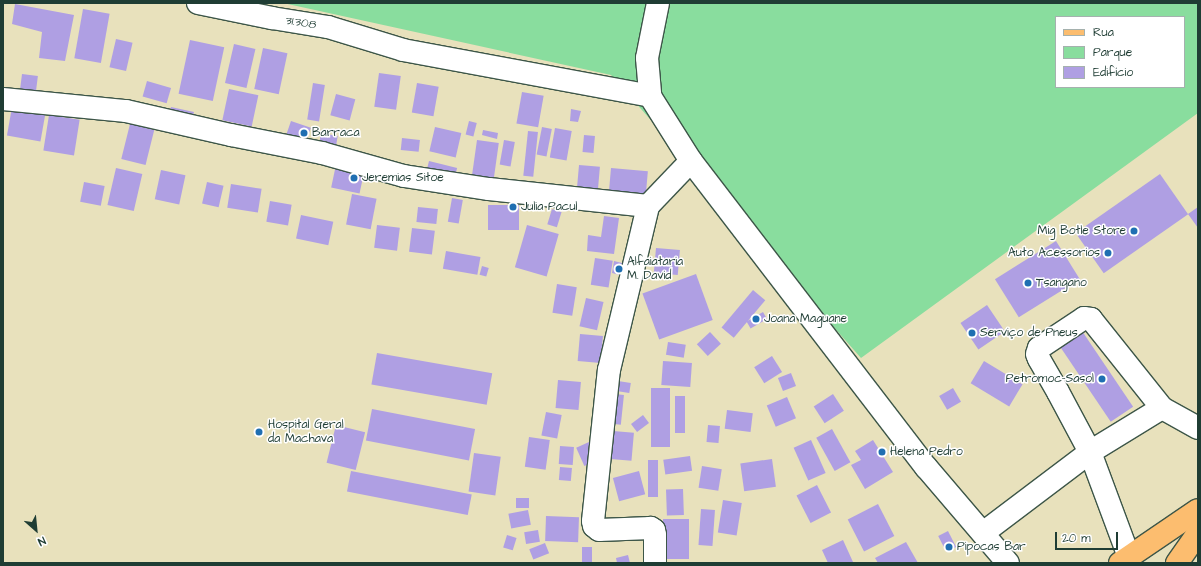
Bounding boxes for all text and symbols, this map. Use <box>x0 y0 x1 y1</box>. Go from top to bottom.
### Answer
street label: 31.308 <box>285 13 317 33</box>
legend <box>1055 16 1185 88</box>
text: Rua <box>1093 24 1114 41</box>
text: Parque <box>1093 44 1132 61</box>
text: Edifício <box>1093 64 1133 81</box>
place label: Barraca <box>312 126 360 140</box>
marker: Barraca <box>299 128 309 138</box>
place label: Jeremias Sitoe <box>362 171 444 185</box>
marker: Jeremias Sitoe <box>349 173 359 183</box>
place label: Julia Pacul <box>521 200 577 214</box>
marker: Julia Pacul <box>508 202 518 212</box>
place label: Mig Botle Store <box>1038 224 1126 238</box>
marker: Mig Botle Store <box>1129 226 1139 236</box>
place label: Auto Acessorios <box>1008 246 1100 260</box>
marker: Auto Acessorios <box>1103 248 1113 258</box>
place label: Alfaiataria M. David <box>627 255 683 283</box>
marker: Alfaiataria M. David <box>614 264 624 274</box>
place label: Tsangano <box>1036 276 1087 290</box>
marker: Tsangano <box>1023 278 1033 288</box>
place label: Joana Maguane <box>764 312 847 326</box>
marker: Joana Maguane <box>751 314 761 324</box>
place label: Serviço de Pneus <box>980 326 1078 340</box>
marker: Serviço de Pneus <box>967 328 977 338</box>
place label: Petromoc-Sasol <box>1006 372 1094 386</box>
marker: Petromoc-Sasol <box>1097 374 1107 384</box>
place label: Hospital Geral da Machava <box>268 418 344 446</box>
marker: Hospital Geral da Machava <box>253 426 265 438</box>
place label: Helena Pedro <box>890 445 963 459</box>
marker: Helena Pedro <box>877 447 887 457</box>
north arrow <box>16 510 56 550</box>
scale bar <box>1057 524 1120 550</box>
text: 20 m <box>1062 530 1091 547</box>
text: N <box>35 533 48 549</box>
place label: Pipocas Bar <box>957 540 1026 554</box>
marker: Pipocas Bar <box>944 542 954 552</box>

